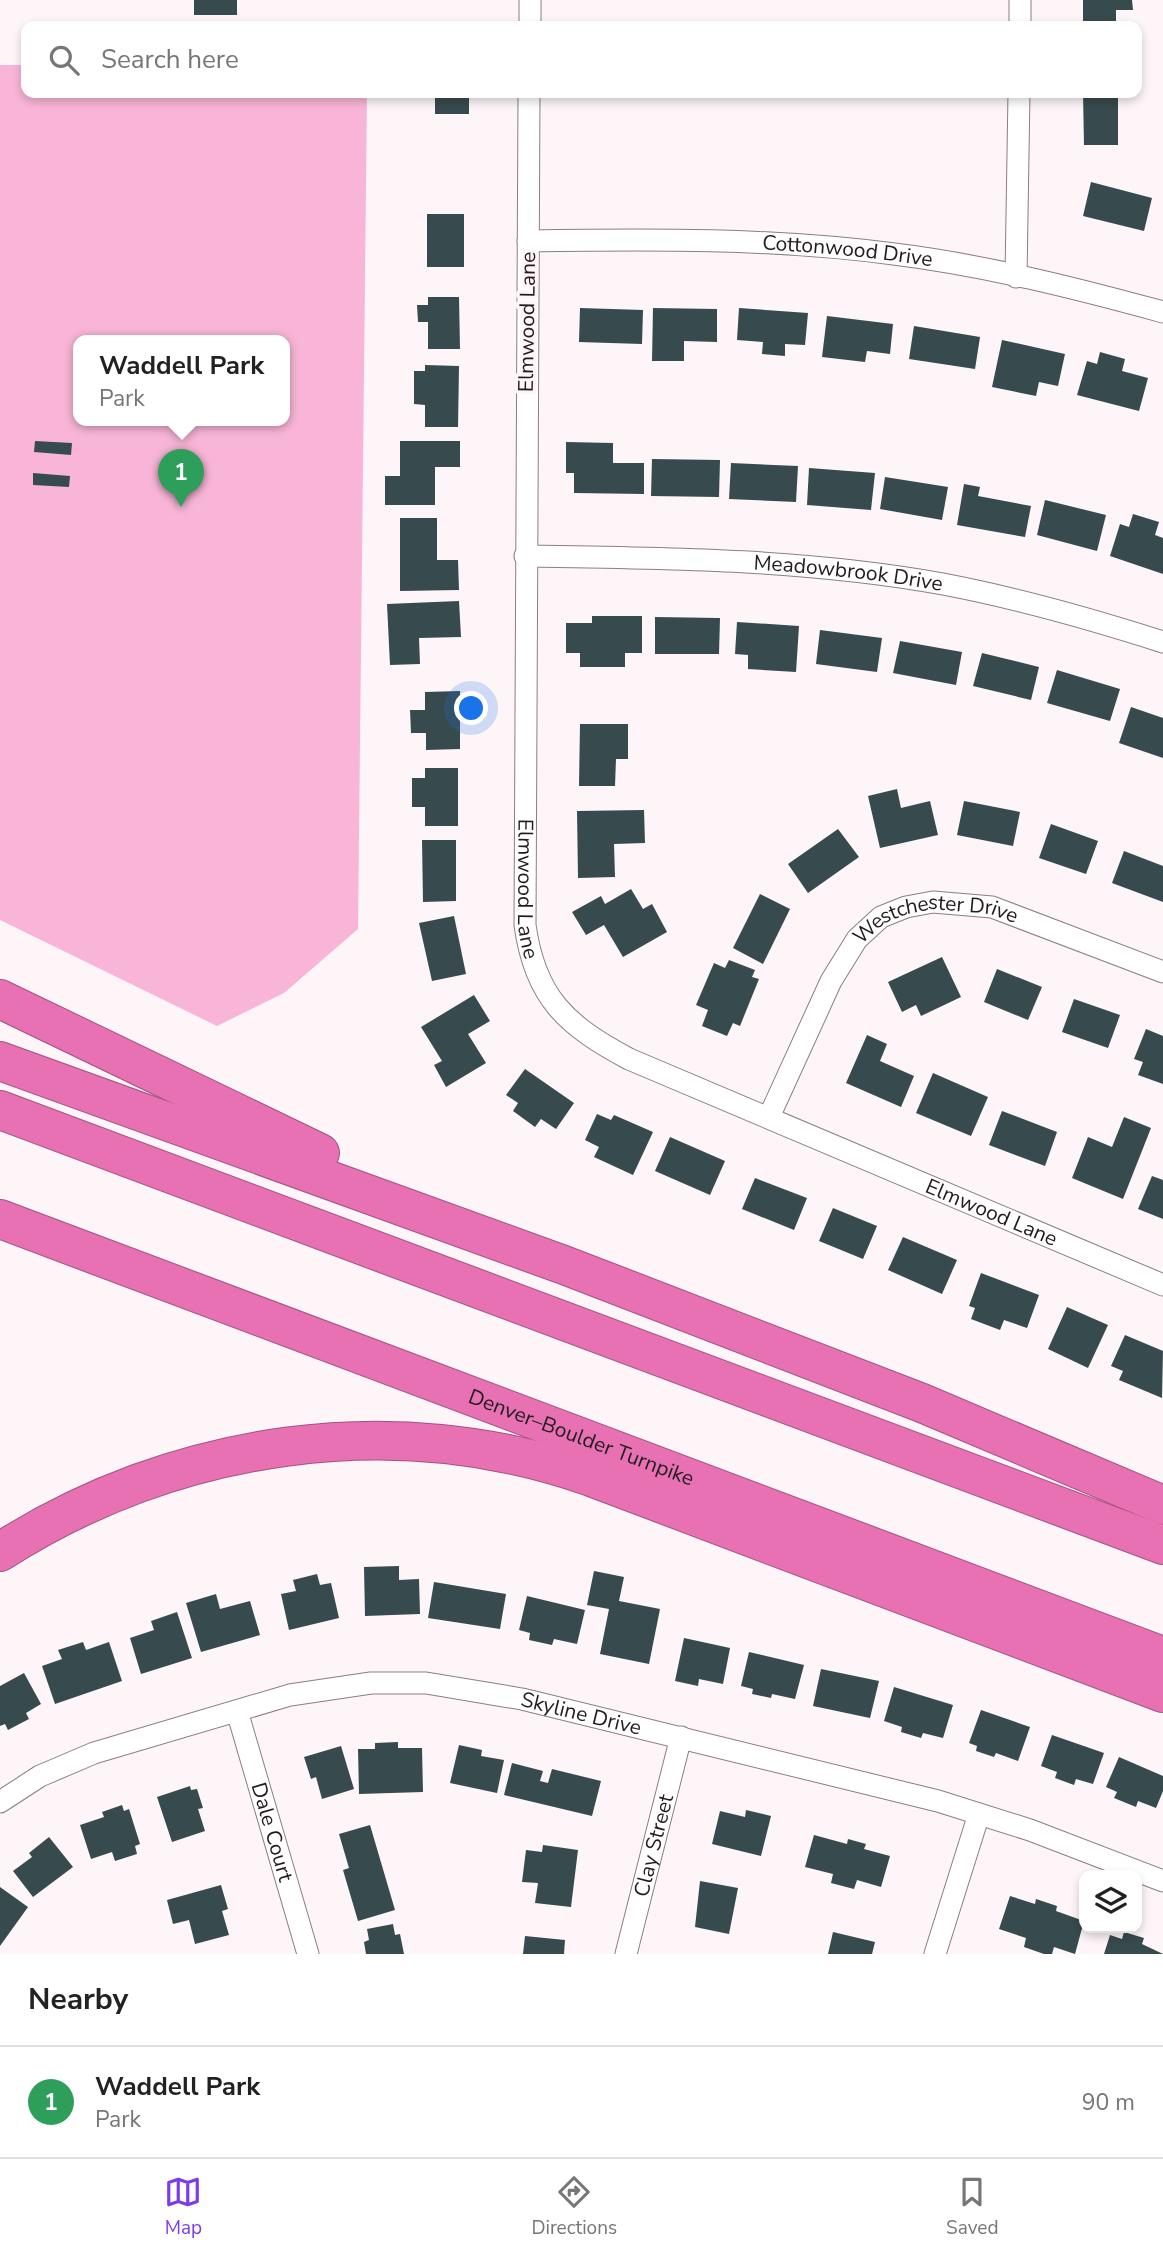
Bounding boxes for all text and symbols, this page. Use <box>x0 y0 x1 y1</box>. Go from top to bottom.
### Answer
search box <box>21 21 1142 98</box>
icon: search <box>45 41 83 79</box>
text: Search here <box>101 42 239 77</box>
street label: Cottonwood Drive <box>762 229 935 273</box>
street label: Elmwood Lane <box>512 252 542 392</box>
popup <box>73 335 290 426</box>
text: Waddell Park <box>99 348 264 383</box>
text: Park <box>99 383 145 414</box>
pin: 1 <box>158 449 204 507</box>
street label: Meadowbrook Drive <box>753 548 945 598</box>
your location <box>454 691 488 725</box>
street label: Elmwood Lane <box>511 819 545 962</box>
street label: Westchester Drive <box>847 888 1022 950</box>
street label: Elmwood Lane <box>921 1172 1062 1253</box>
street label: Denver–Boulder Turnpike <box>464 1382 698 1493</box>
street label: Skyline Drive <box>518 1685 644 1742</box>
street label: Dale Court <box>245 1779 300 1885</box>
street label: Clay Street <box>627 1791 680 1900</box>
map controls <box>1079 1870 1142 1933</box>
button: layers <box>1079 1870 1142 1933</box>
text: Nearby <box>28 1979 128 2020</box>
text: Waddell Park <box>95 2069 260 2104</box>
text: 1 <box>44 2087 58 2118</box>
text: 90 m <box>1082 2087 1135 2118</box>
text: Park <box>95 2104 141 2135</box>
tab: Map <box>164 2173 202 2241</box>
tab: Directions <box>531 2173 617 2241</box>
tab: Saved <box>946 2173 999 2241</box>

